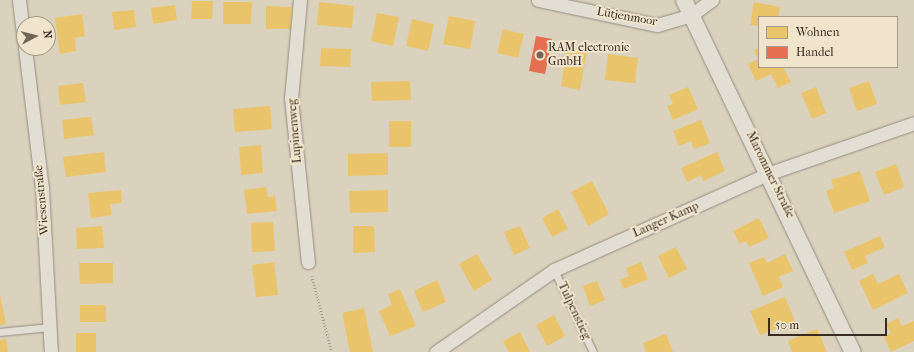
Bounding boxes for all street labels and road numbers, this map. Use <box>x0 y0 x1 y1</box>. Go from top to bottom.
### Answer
street label: Lütjenmoor <box>596 5 658 29</box>
street label: Lupinenweg <box>285 98 305 164</box>
street label: Marommer Straße <box>743 129 797 221</box>
street label: Wiesenstraße <box>32 164 52 236</box>
street label: Langer Kamp <box>631 199 701 241</box>
street label: Tulpenstieg <box>554 280 594 342</box>

